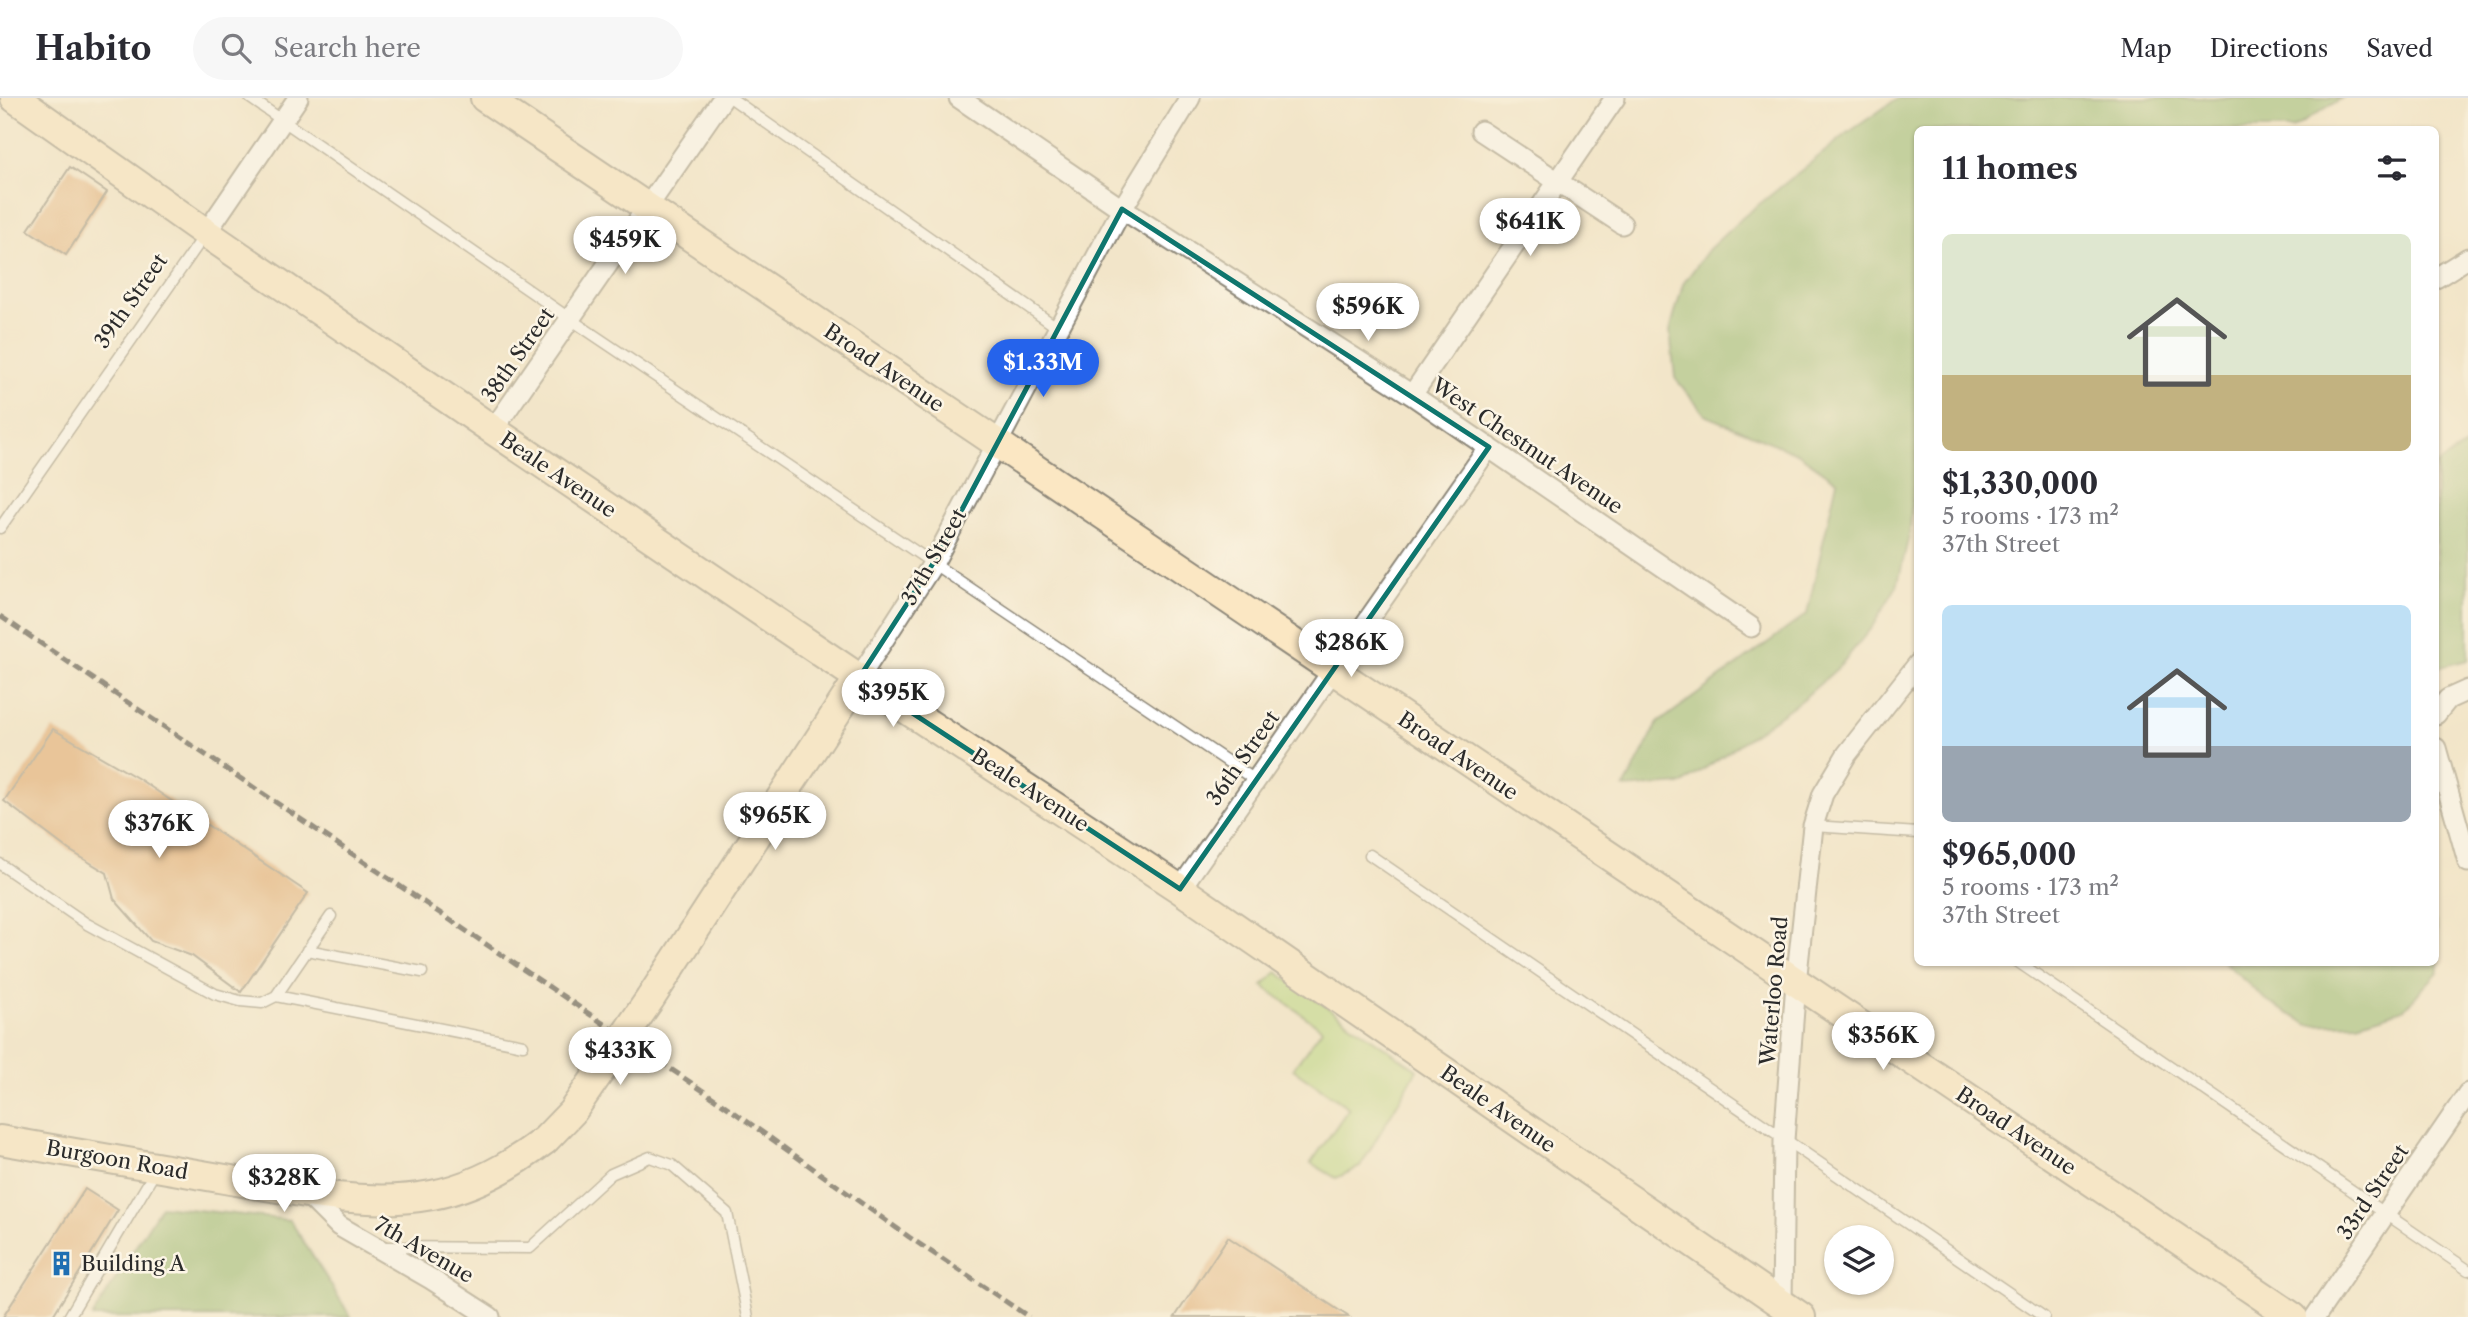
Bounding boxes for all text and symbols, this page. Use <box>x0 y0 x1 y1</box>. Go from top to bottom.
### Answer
search box <box>193 17 683 80</box>
text: Habito <box>35 28 151 69</box>
icon: search <box>217 29 255 67</box>
text: Search here <box>273 32 421 64</box>
text: Map <box>2120 34 2172 63</box>
text: Directions <box>2210 34 2328 63</box>
text: Saved <box>2366 34 2433 63</box>
icon: filters <box>2373 149 2411 187</box>
text: 11 homes <box>1942 150 2078 187</box>
pin: $641K <box>1481 198 1579 258</box>
text: $641K <box>1496 207 1564 235</box>
pin: $459K <box>576 216 674 276</box>
text: $459K <box>589 225 661 253</box>
street label: 39th Street <box>89 248 173 353</box>
icon: home <box>2114 279 2240 405</box>
pin: $596K <box>1319 284 1417 343</box>
text: $596K <box>1332 292 1404 320</box>
street label: 38th Street <box>476 302 560 407</box>
street label: Broad Avenue <box>820 318 949 417</box>
pin: $1.33M <box>986 340 1100 399</box>
text: $1.33M <box>1003 348 1083 376</box>
street label: West Chestnut Avenue <box>1426 372 1628 519</box>
street label: Beale Avenue <box>495 427 621 523</box>
text: $1,330,000 <box>1942 465 2098 502</box>
text: 5 rooms · 173 m² <box>1942 502 2119 530</box>
street label: 37th Street <box>896 503 972 610</box>
text: 37th Street <box>1942 530 2060 558</box>
pin: $286K <box>1302 620 1400 679</box>
text: $286K <box>1315 628 1387 656</box>
icon: home <box>2114 650 2240 776</box>
pin: $395K <box>844 670 942 729</box>
text: $395K <box>858 678 928 706</box>
street label: 36th Street <box>1201 705 1285 810</box>
street label: Broad Avenue <box>1394 706 1523 805</box>
street label: Beale Avenue <box>967 742 1094 837</box>
pin: $965K <box>726 792 824 852</box>
pin: $376K <box>110 800 208 860</box>
text: $965K <box>739 801 811 829</box>
text: $376K <box>124 809 194 837</box>
text: $965,000 <box>1942 836 2076 873</box>
text: 5 rooms · 173 m² <box>1942 873 2119 901</box>
text: 37th Street <box>1942 901 2060 929</box>
street label: Waterloo Road <box>1754 915 1792 1068</box>
pin: $356K <box>1834 1012 1932 1072</box>
text: $356K <box>1848 1021 1918 1049</box>
pin: $433K <box>571 1028 669 1087</box>
text: $433K <box>585 1036 655 1064</box>
street label: Beale Avenue <box>1436 1060 1561 1158</box>
street label: Broad Avenue <box>1952 1081 2081 1180</box>
street label: Burgoon Road <box>44 1135 190 1184</box>
street label: 33rd Street <box>2332 1139 2414 1244</box>
pin: $328K <box>235 1154 333 1214</box>
text: $328K <box>248 1163 320 1191</box>
street label: 7th Avenue <box>370 1211 478 1288</box>
map controls <box>1824 1225 1894 1295</box>
button: layers <box>1824 1225 1894 1295</box>
building icon: Building A <box>47 1250 75 1278</box>
place label: Building A <box>81 1251 185 1276</box>

